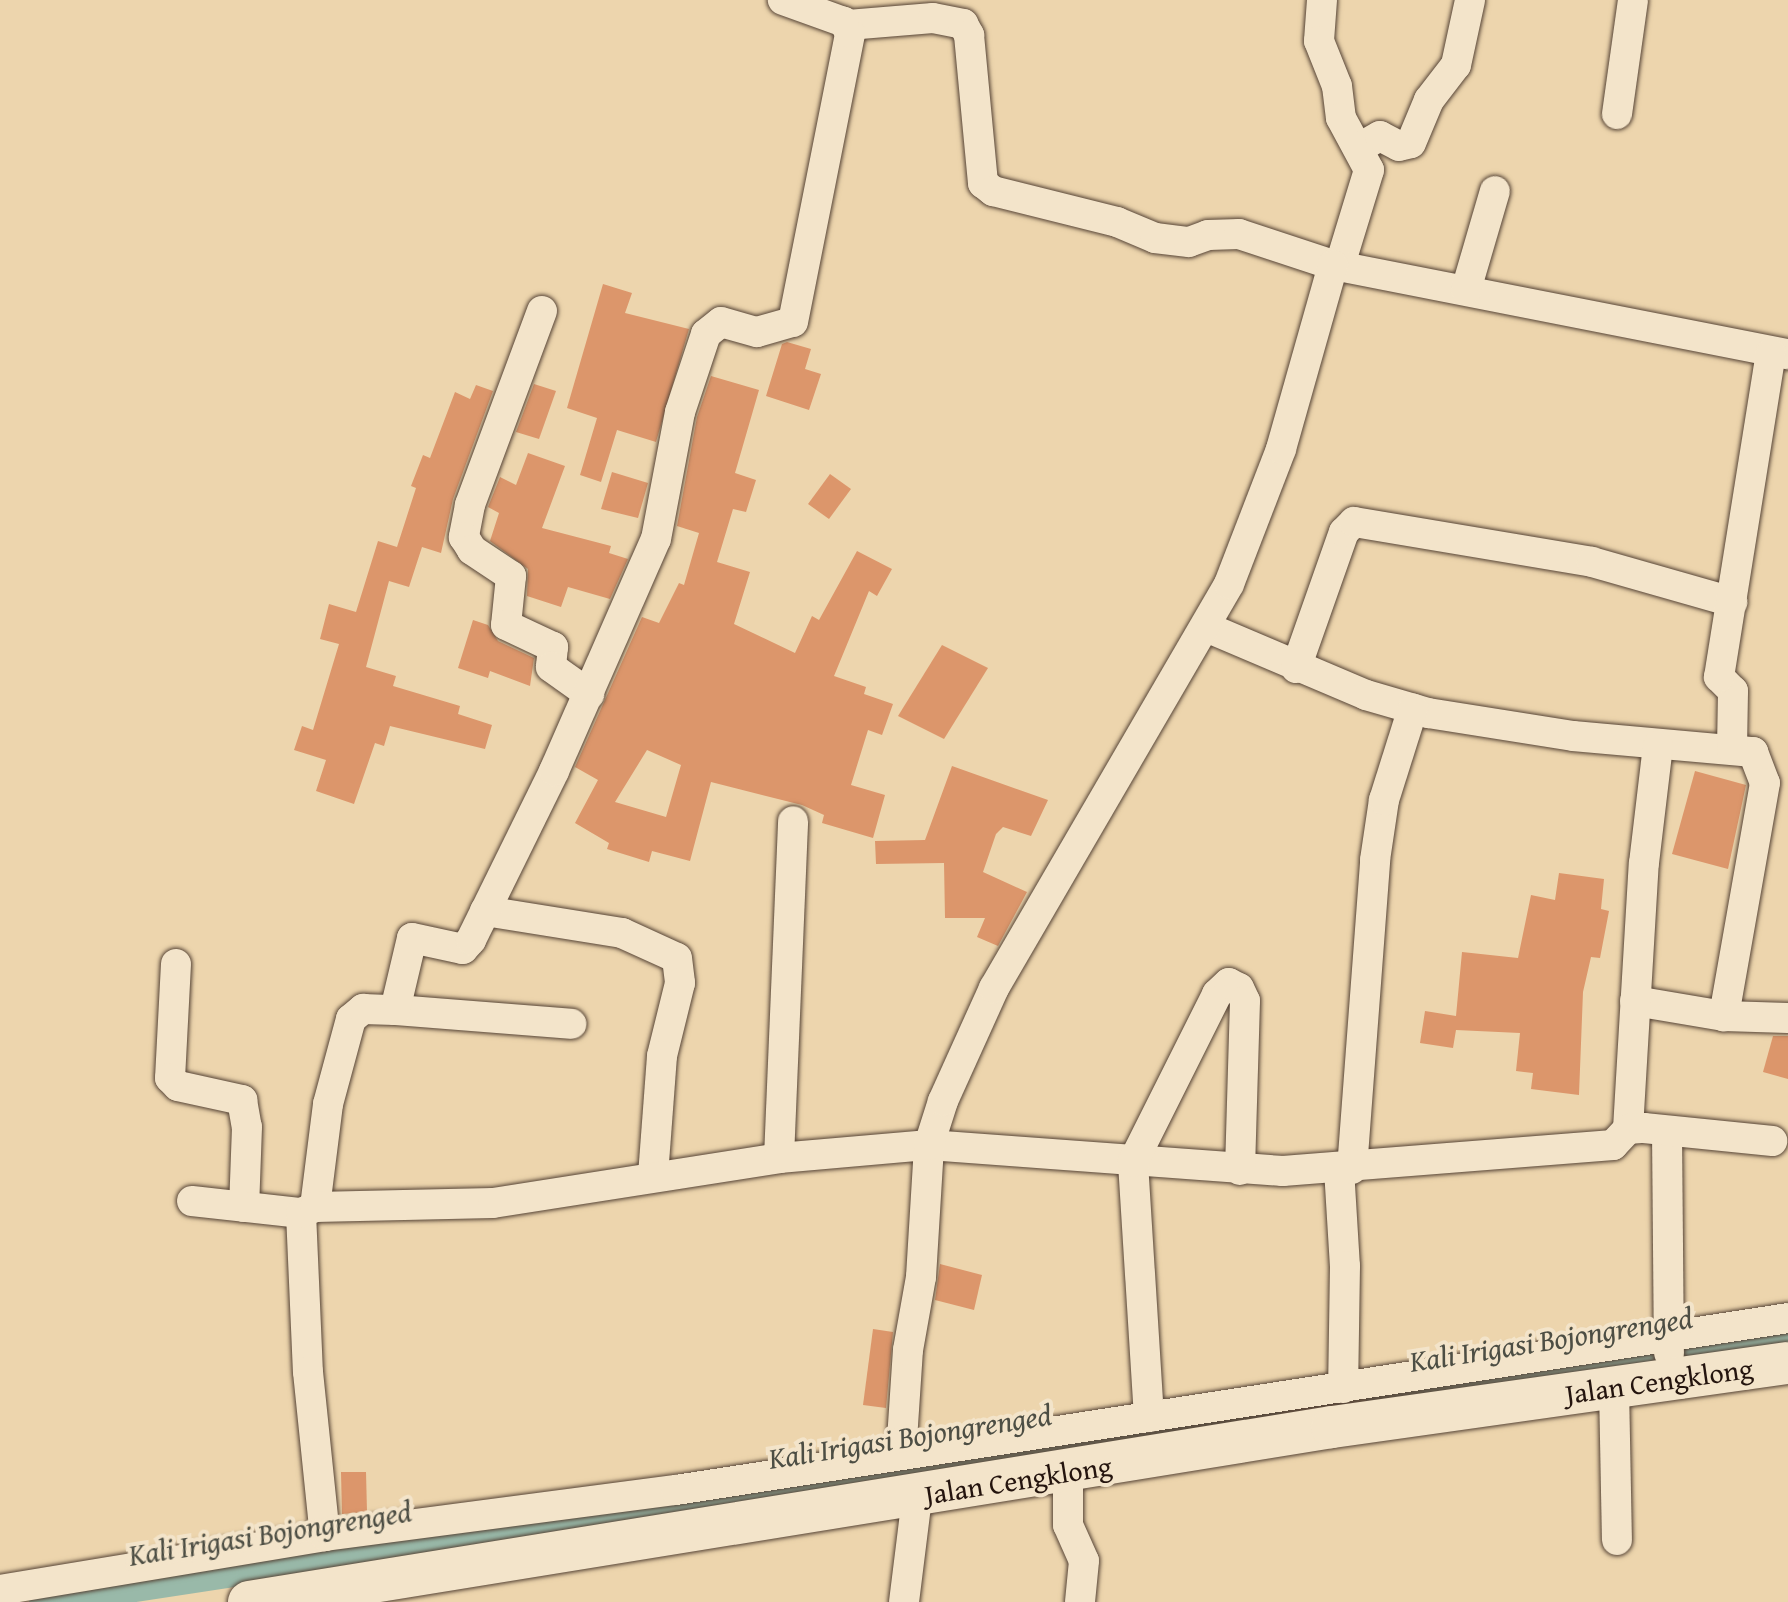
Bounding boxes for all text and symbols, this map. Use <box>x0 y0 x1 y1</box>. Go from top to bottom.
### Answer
water label: Kali Irigasi Bojongrenged <box>1407 1299 1695 1379</box>
street label: Jalan Cengklong <box>1563 1351 1755 1411</box>
water label: Kali Irigasi Bojongrenged <box>766 1396 1054 1476</box>
street label: Jalan Cengklong <box>922 1449 1114 1511</box>
water label: Kali Irigasi Bojongrenged <box>126 1493 414 1573</box>

